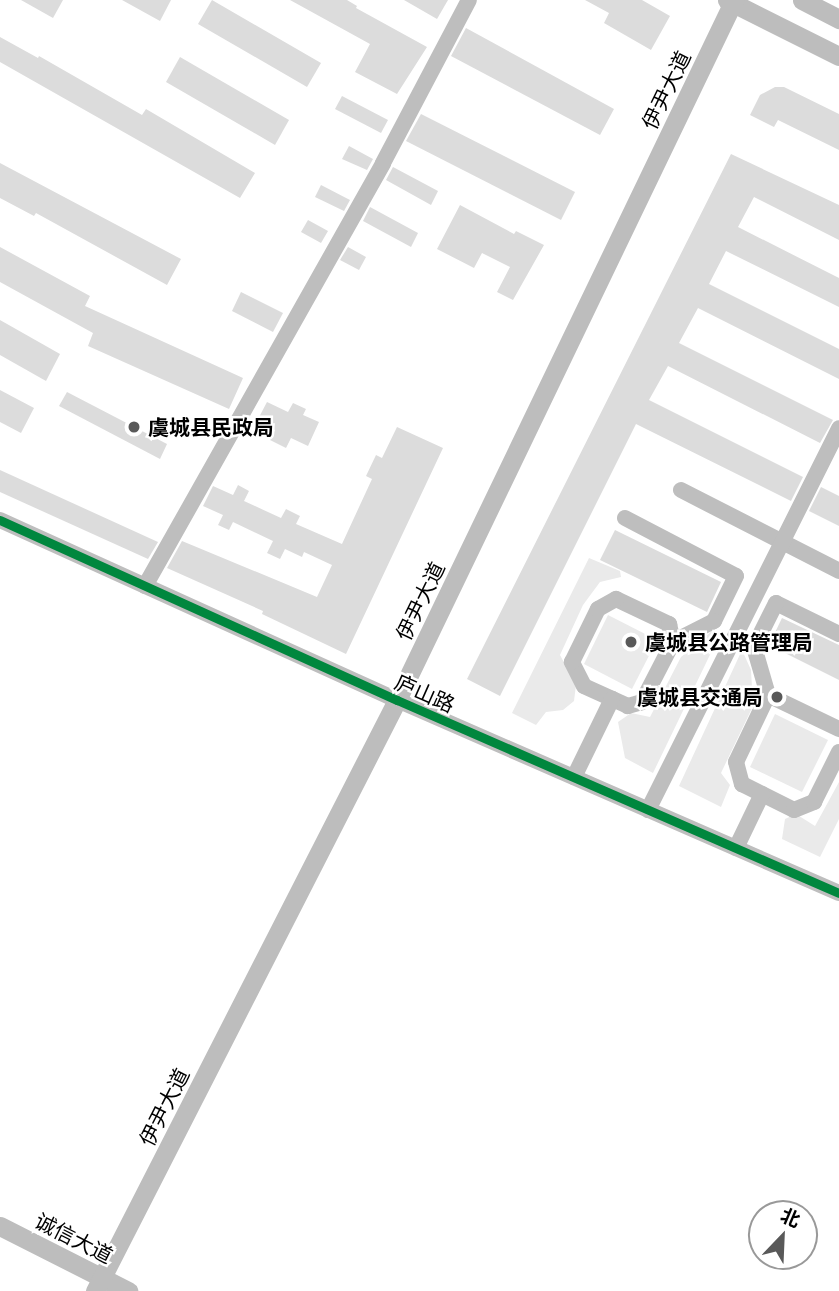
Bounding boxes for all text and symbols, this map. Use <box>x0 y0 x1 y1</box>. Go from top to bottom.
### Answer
street label: 伊尹大道 <box>636 47 696 133</box>
place label: 虞城县民政局 <box>148 414 274 440</box>
marker: 虞城县民政局 <box>126 419 142 435</box>
street label: 伊尹大道 <box>390 558 450 644</box>
place label: 虞城县公路管理局 <box>645 629 813 655</box>
marker: 虞城县公路管理局 <box>623 634 639 650</box>
street label: 庐山路 <box>391 669 459 717</box>
place label: 虞城县交通局 <box>637 684 763 710</box>
marker: 虞城县交通局 <box>769 689 785 705</box>
street label: 伊尹大道 <box>134 1064 194 1150</box>
north arrow <box>748 1200 818 1270</box>
text: 北 <box>777 1204 803 1231</box>
street label: 诚信大道 <box>31 1208 117 1268</box>

